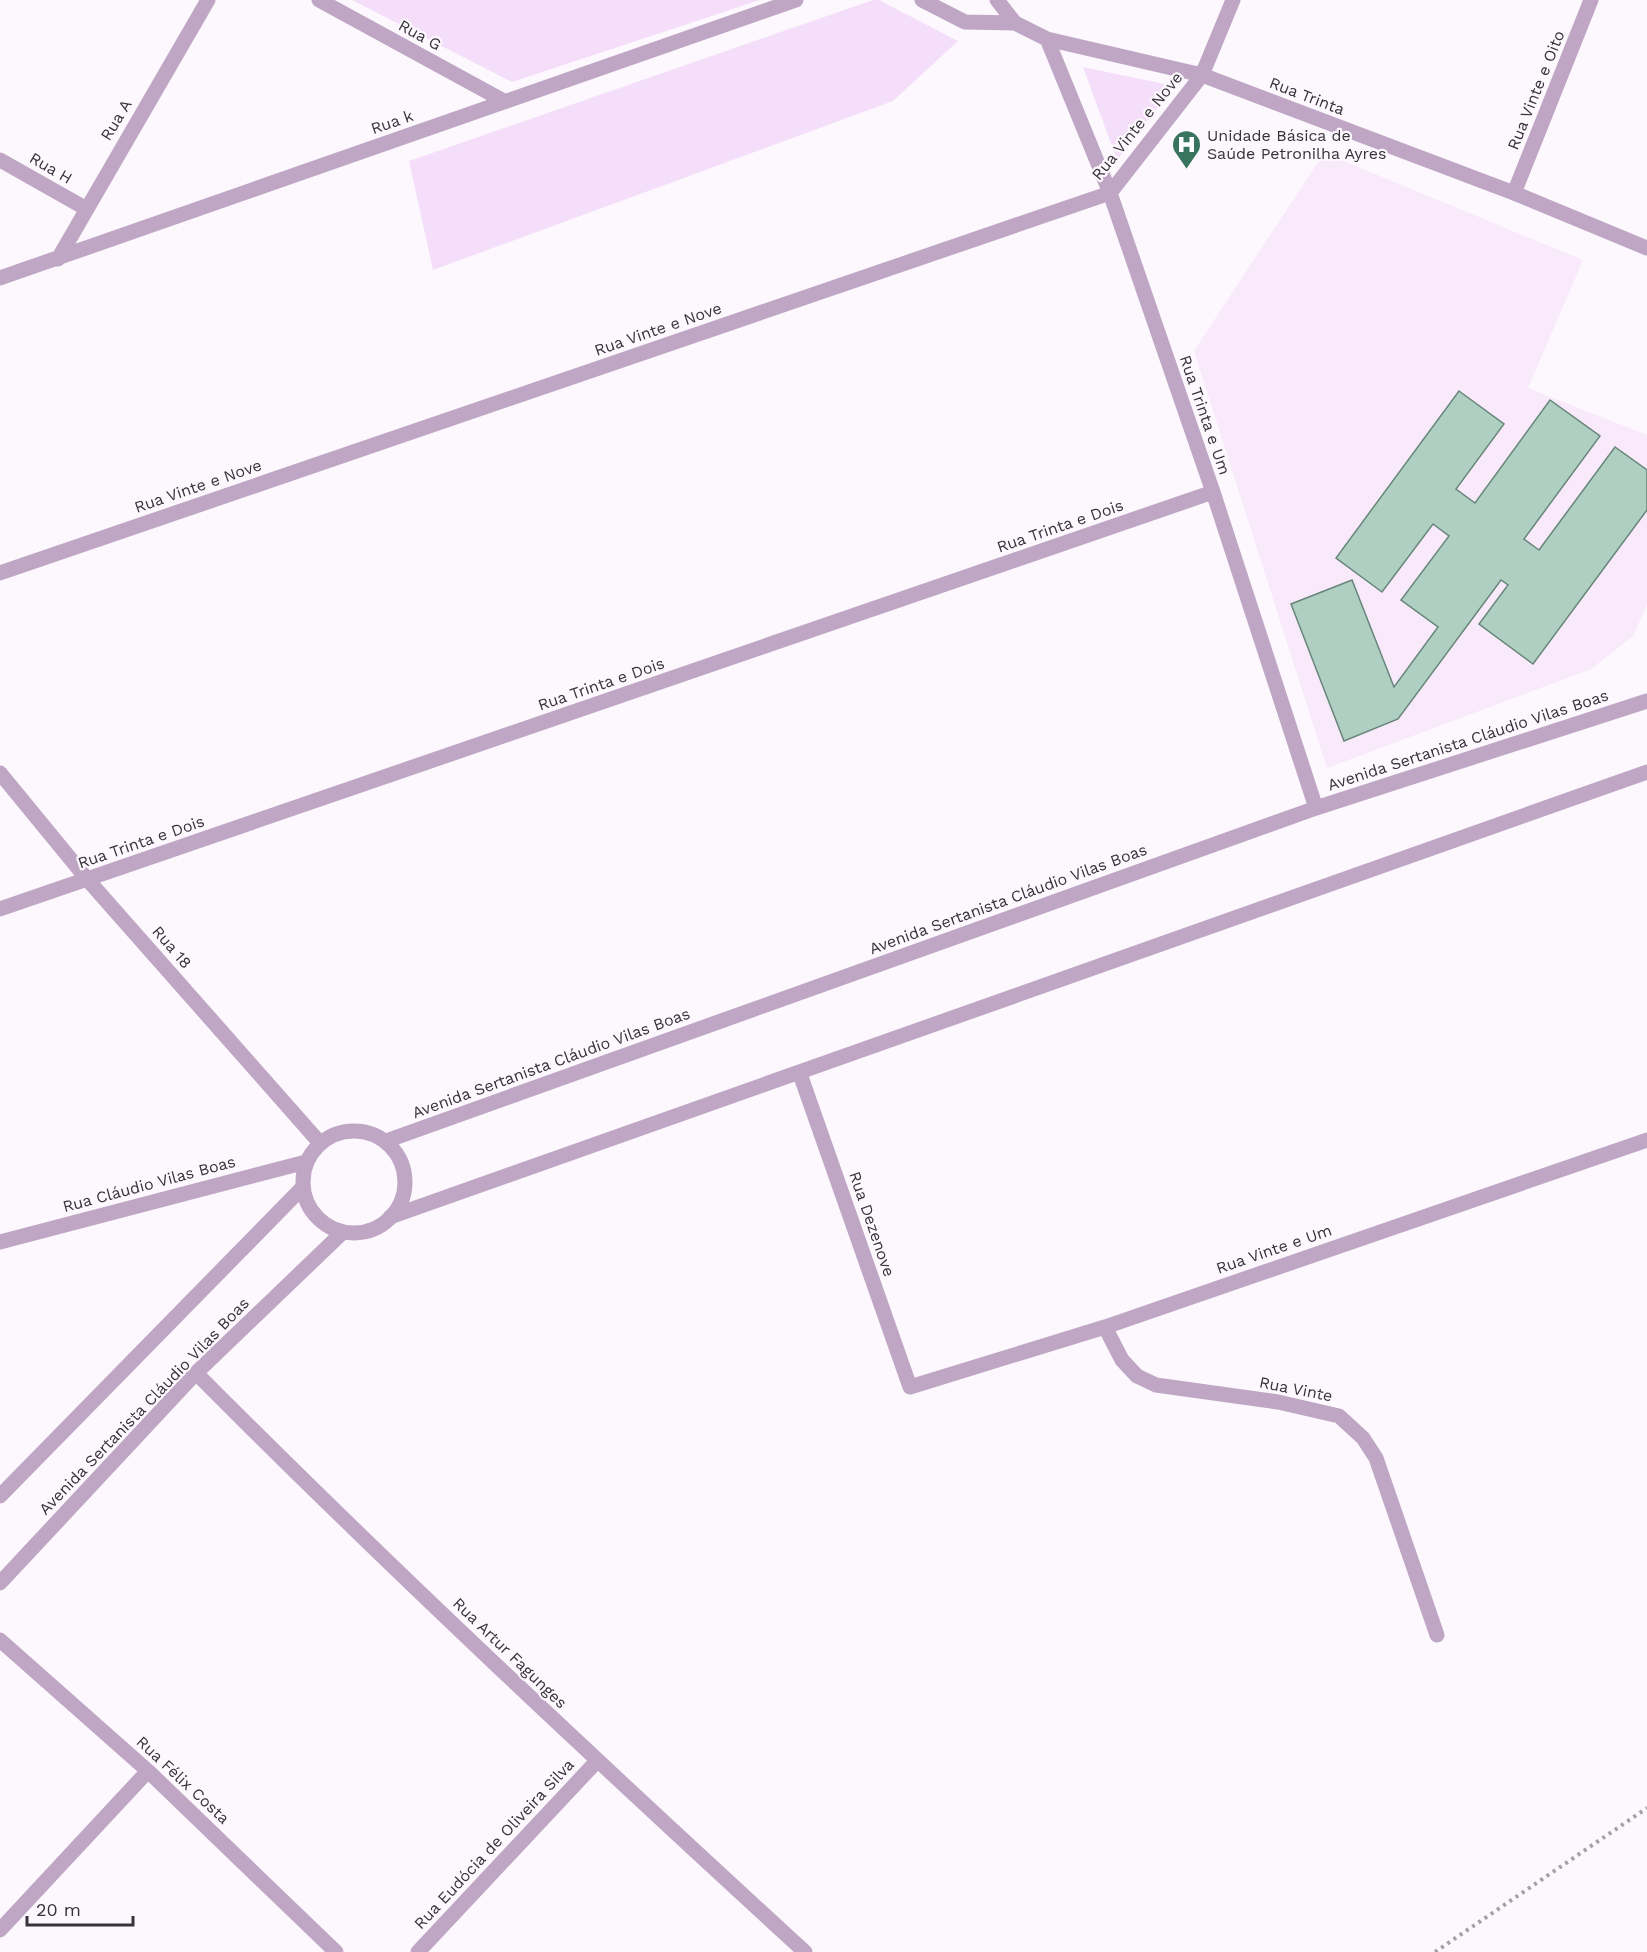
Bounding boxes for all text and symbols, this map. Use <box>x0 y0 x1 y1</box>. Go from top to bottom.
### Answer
street label: Rua G <box>395 16 445 54</box>
street label: Rua Vinte e Oito <box>1503 28 1569 152</box>
street label: Rua Vinte e Nove <box>1088 68 1186 184</box>
street label: Rua Trinta <box>1267 73 1347 119</box>
street label: Rua A <box>96 96 136 144</box>
street label: Rua k <box>368 106 416 138</box>
place label: Unidade Básica de Saúde Petronilha Ayres <box>1207 126 1386 163</box>
hospital icon: Unidade Básica de Saúde Petronilha Ayres <box>1170 128 1202 170</box>
street label: Rua H <box>26 148 76 188</box>
street label: Rua Vinte e Nove <box>592 298 724 360</box>
street label: Rua Trinta e Um <box>1176 353 1234 477</box>
street label: Rua Vinte e Nove <box>132 455 264 517</box>
street label: Rua Trinta e Dois <box>994 495 1126 557</box>
street label: Rua Trinta e Dois <box>535 653 667 715</box>
street label: Avenida Sertanista Cláudio Vilas Boas <box>1325 685 1611 795</box>
street label: Rua Trinta e Dois <box>75 811 207 873</box>
street label: Avenida Sertanista Cláudio Vilas Boas <box>866 840 1150 958</box>
street label: Rua 18 <box>148 922 196 972</box>
street label: Avenida Sertanista Cláudio Vilas Boas <box>409 1004 693 1122</box>
street label: Rua Cláudio Vilas Boas <box>61 1152 237 1216</box>
street label: Rua Dezenove <box>845 1169 899 1279</box>
street label: Rua Vinte e Um <box>1214 1220 1334 1278</box>
street label: Avenida Sertanista Cláudio Vilas Boas <box>35 1294 253 1518</box>
street label: Rua Vinte <box>1258 1373 1334 1405</box>
street label: Rua Artur Fagunges <box>449 1594 571 1712</box>
street label: Rua Félix Costa <box>133 1732 233 1828</box>
street label: Rua Eudócia de Oliveira Silva <box>410 1755 578 1933</box>
scale bar <box>27 1889 134 1927</box>
text: 20 m <box>36 1899 81 1920</box>

